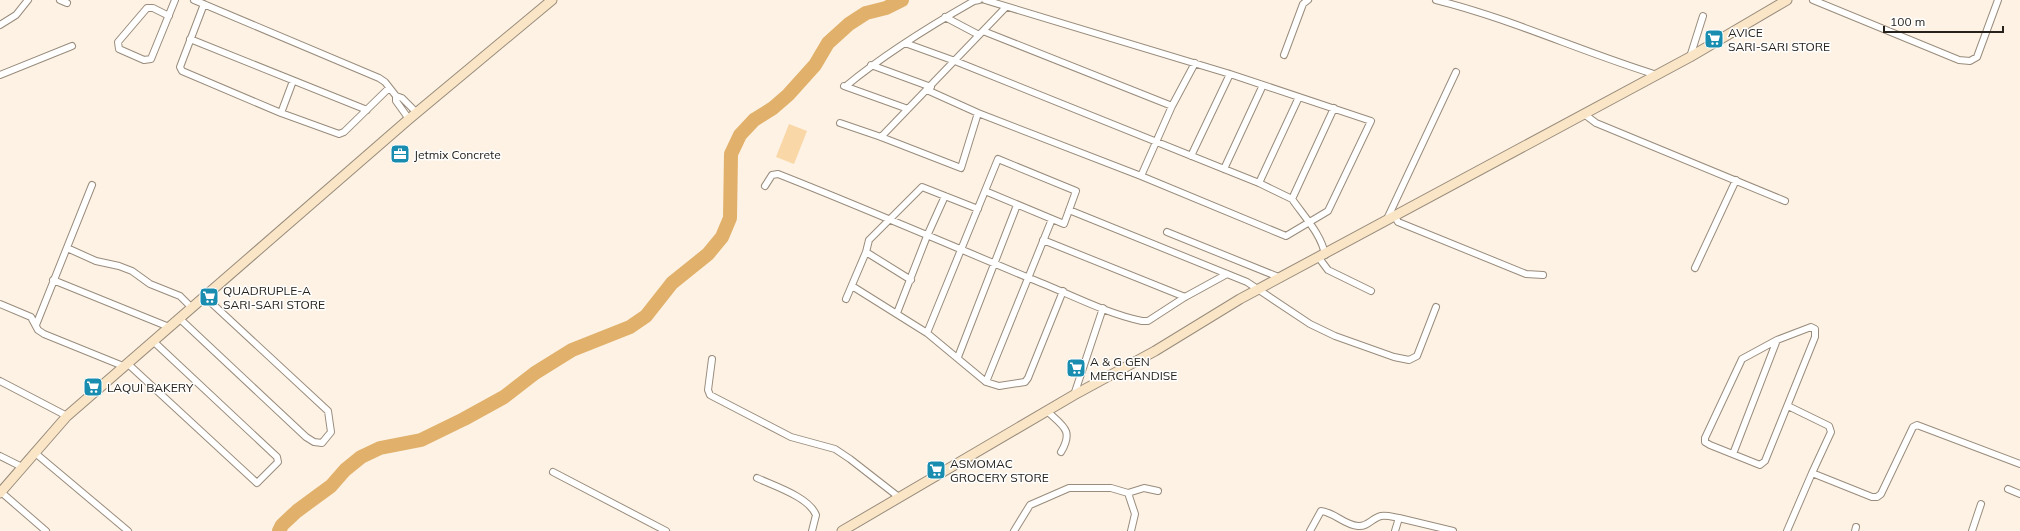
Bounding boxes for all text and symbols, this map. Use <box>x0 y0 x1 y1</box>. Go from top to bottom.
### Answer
scale bar <box>1884 8 2003 34</box>
text: 100 m <box>1890 14 1925 29</box>
place label: AVICE SARI-SARI STORE <box>1728 25 1830 54</box>
supermarket icon: AVICE SARI-SARI STORE <box>1703 28 1725 50</box>
office icon: Jetmix Concrete <box>389 143 411 165</box>
place label: Jetmix Concrete <box>414 147 501 162</box>
place label: QUADRUPLE-A SARI-SARI STORE <box>223 283 325 312</box>
supermarket icon: QUADRUPLE-A SARI-SARI STORE <box>198 286 220 308</box>
place label: A & G GEN MERCHANDISE <box>1090 354 1177 383</box>
supermarket icon: A & G GEN MERCHANDISE <box>1065 357 1087 379</box>
supermarket icon: LAQUI BAKERY <box>82 376 104 398</box>
place label: LAQUI BAKERY <box>107 380 194 395</box>
place label: ASMOMAC GROCERY STORE <box>950 456 1049 485</box>
supermarket icon: ASMOMAC GROCERY STORE <box>925 459 947 481</box>

